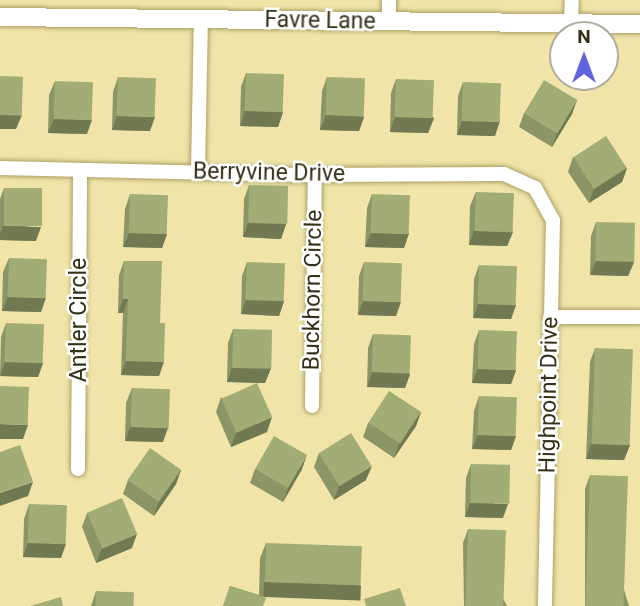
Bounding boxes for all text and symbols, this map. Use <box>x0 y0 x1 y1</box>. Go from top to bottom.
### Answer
street label: Favre Lane <box>264 6 376 36</box>
north arrow <box>549 21 619 91</box>
text: N <box>577 25 591 48</box>
street label: Berryvine Drive <box>193 158 345 188</box>
street label: Buckhorn Circle <box>298 209 328 371</box>
street label: Antler Circle <box>65 258 93 382</box>
street label: Highpoint Drive <box>534 316 564 474</box>

